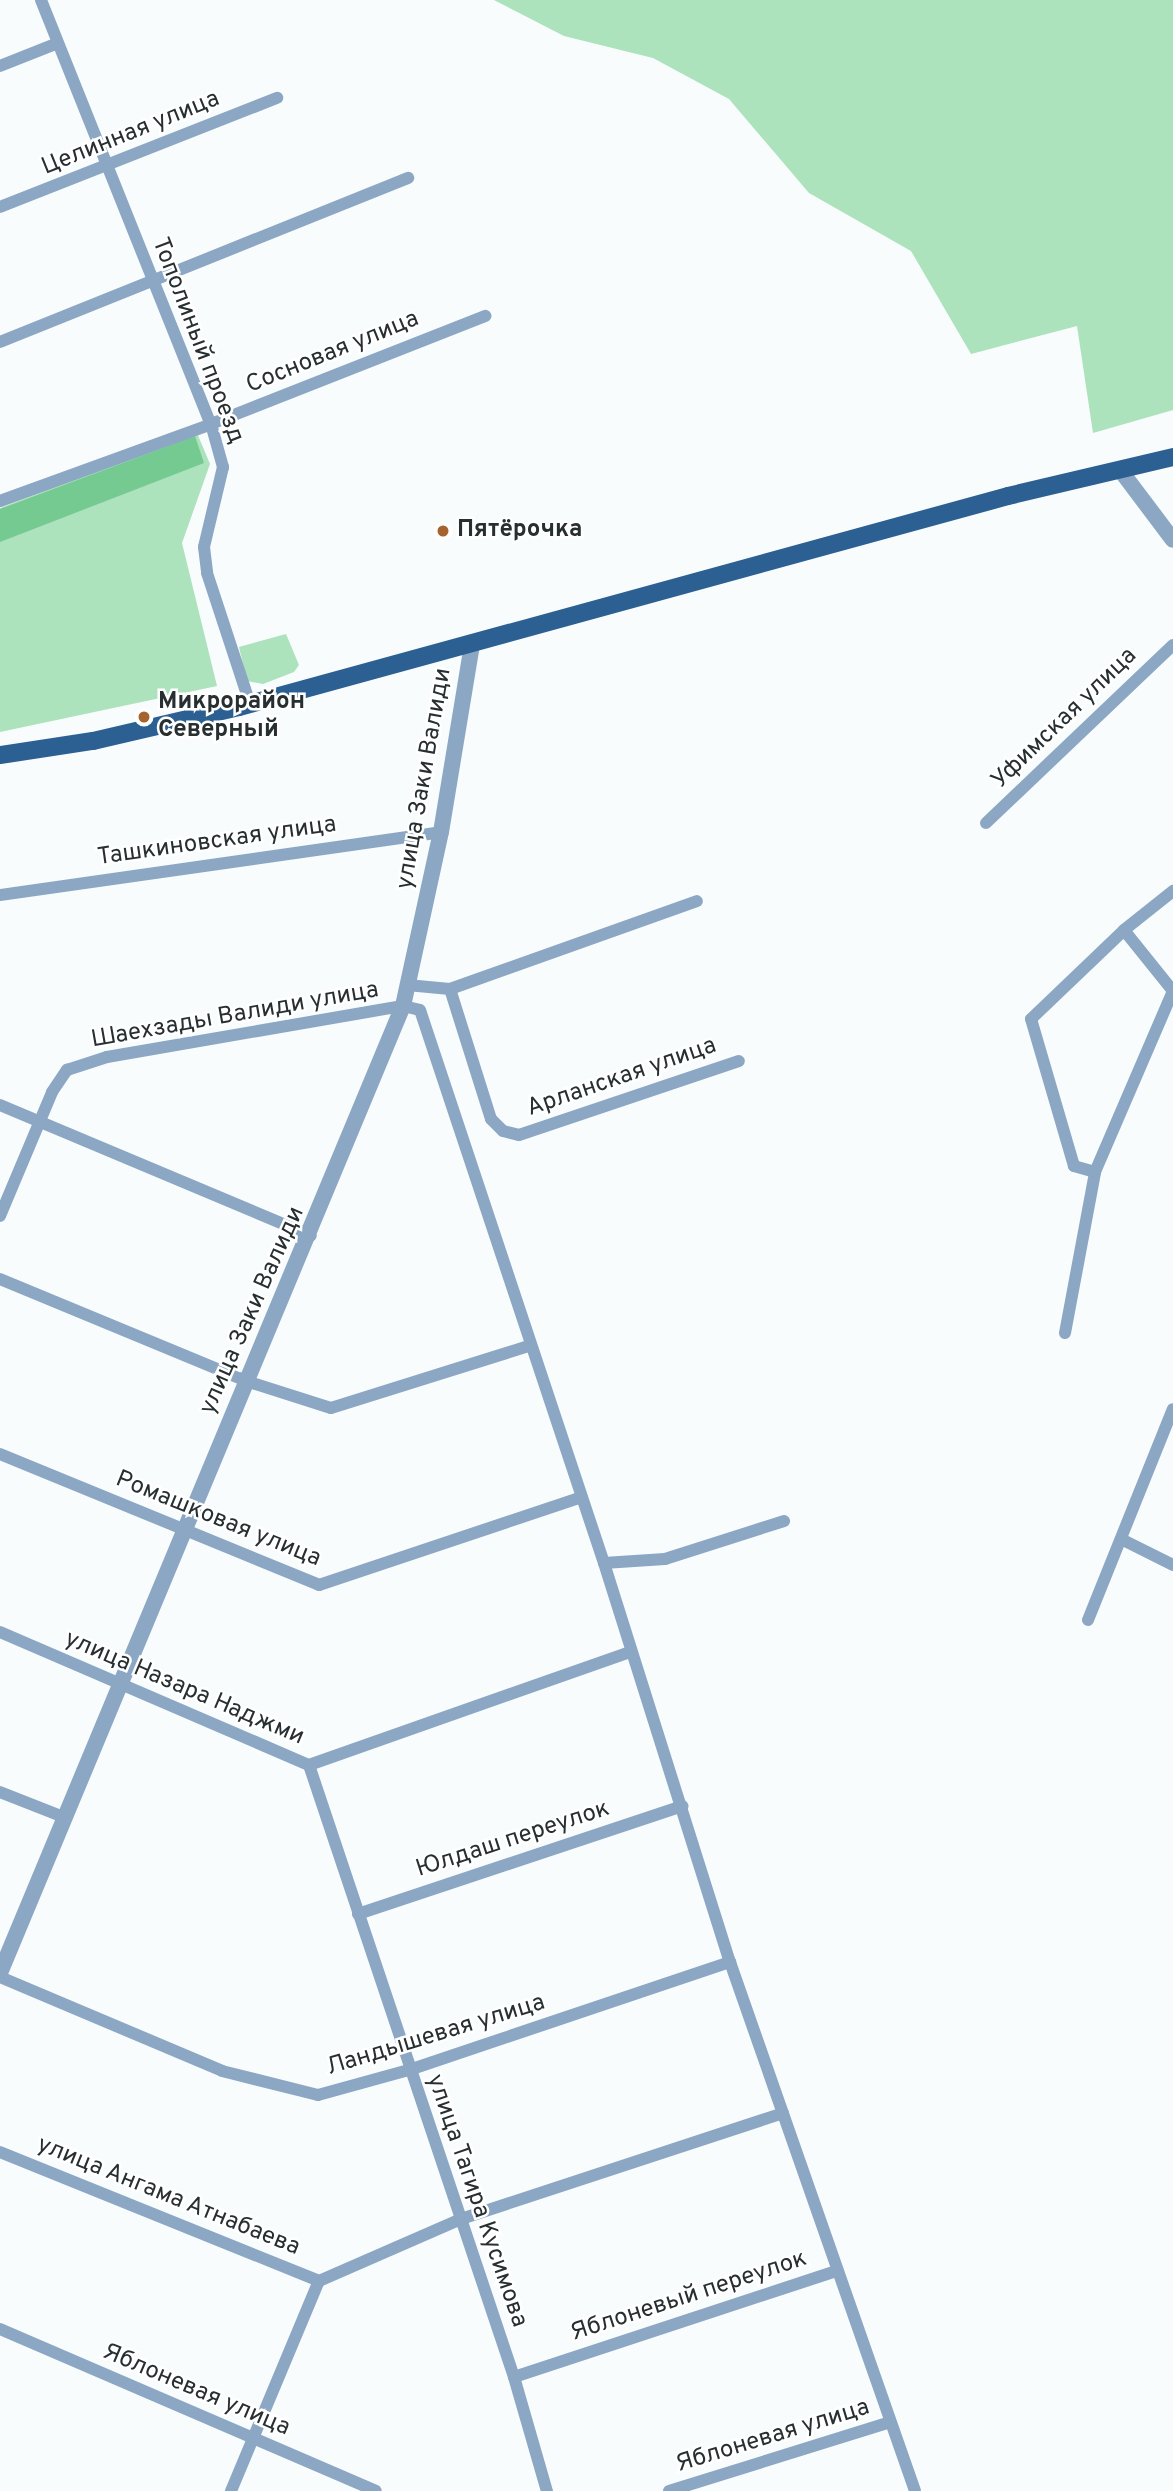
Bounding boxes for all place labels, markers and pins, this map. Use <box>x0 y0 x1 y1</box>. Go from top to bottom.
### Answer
place label: Пятёрочка <box>457 517 582 545</box>
marker: Пятёрочка <box>435 523 451 539</box>
place label: Микрорайон Северный <box>158 689 305 745</box>
marker: Микрорайон Северный <box>136 709 152 725</box>

